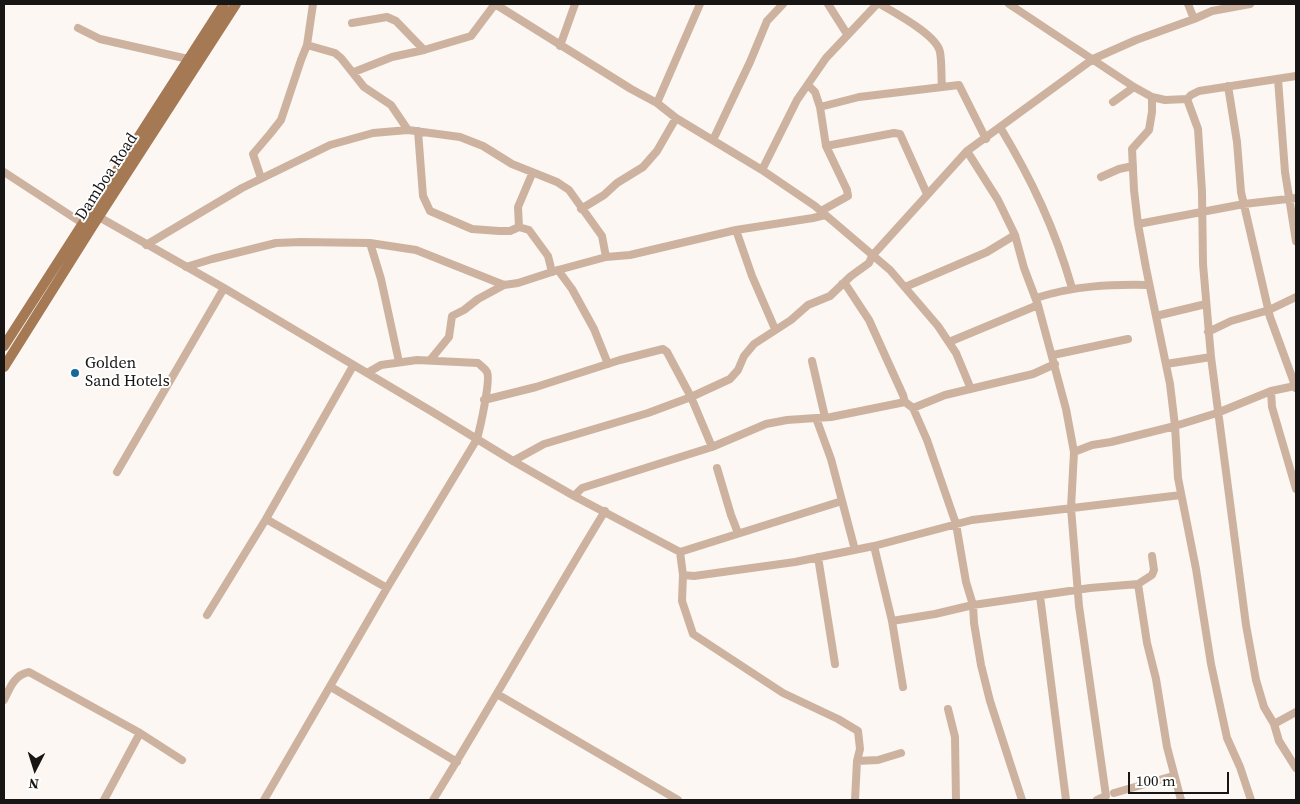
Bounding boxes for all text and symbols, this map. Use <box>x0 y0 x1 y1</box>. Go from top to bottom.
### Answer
street label: Damboa Road <box>72 130 142 224</box>
place label: Golden Sand Hotels <box>85 354 170 392</box>
marker: Golden Sand Hotels <box>69 367 81 379</box>
north arrow <box>10 744 60 794</box>
scale bar <box>1130 762 1231 794</box>
text: 100 m <box>1136 770 1176 791</box>
text: N <box>28 774 40 794</box>

